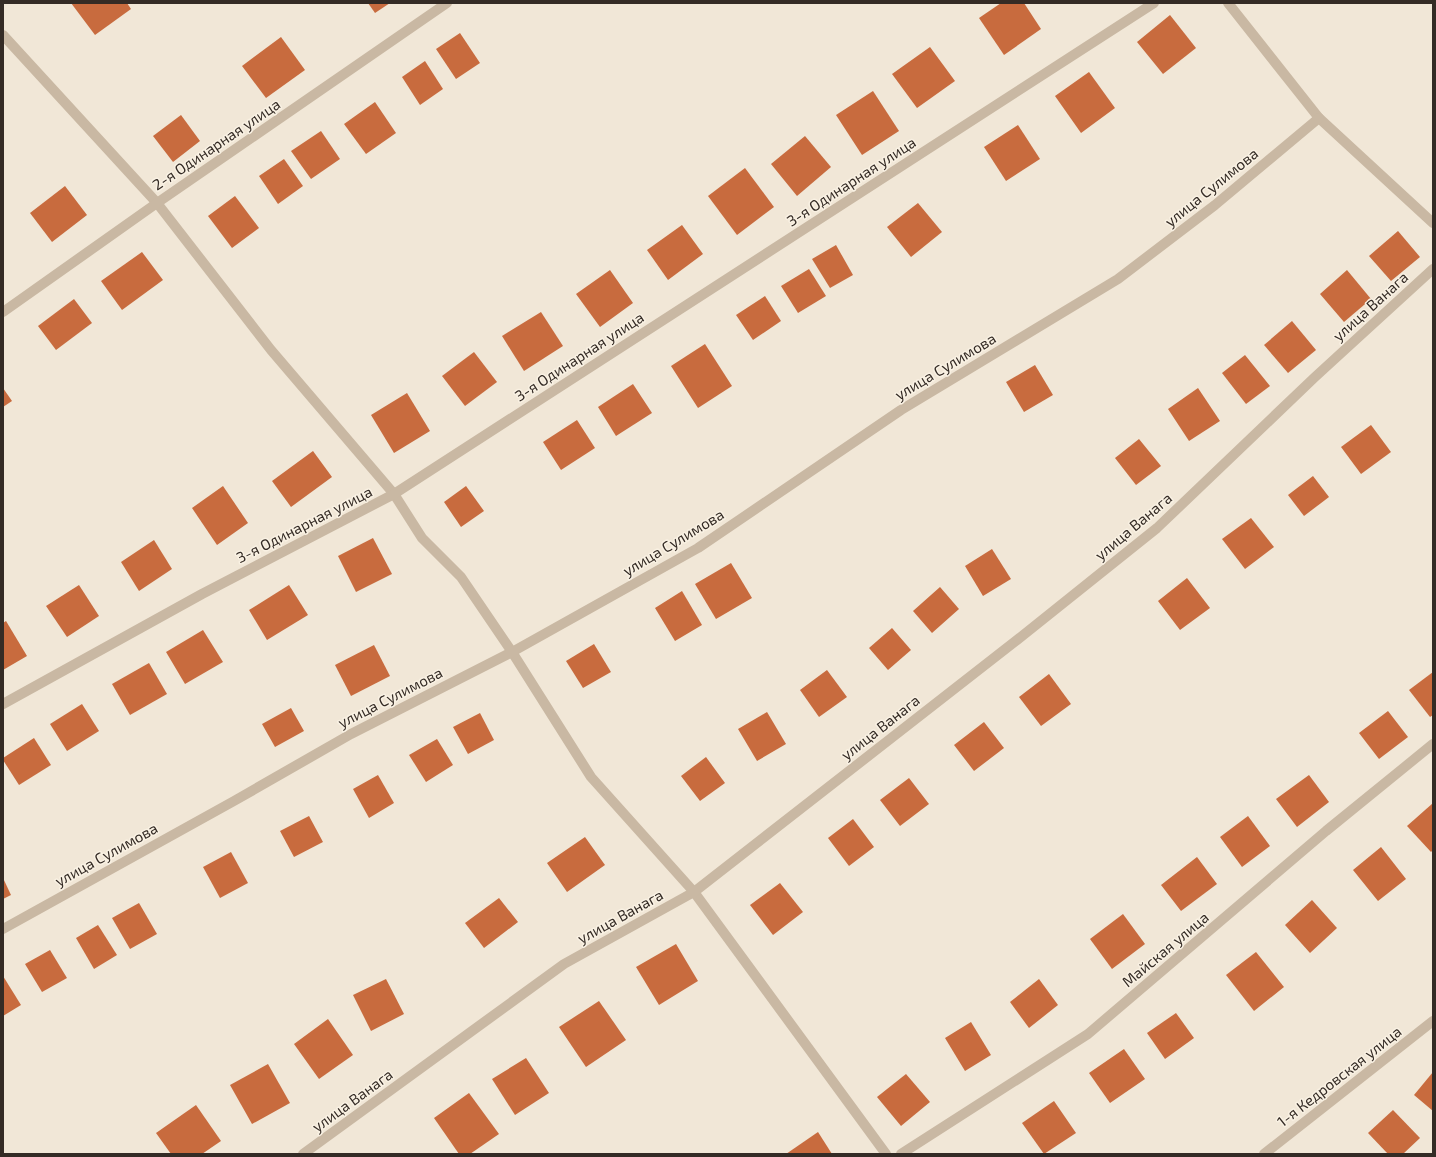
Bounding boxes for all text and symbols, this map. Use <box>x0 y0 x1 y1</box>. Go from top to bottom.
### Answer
street label: 2-я Одинарная улица <box>149 95 284 194</box>
street label: 3-я Одинарная улица <box>783 133 919 230</box>
street label: улица Сулимова <box>1161 144 1262 231</box>
street label: улица Ванага <box>1329 268 1412 345</box>
street label: 3-я Одинарная улица <box>511 308 647 405</box>
street label: улица Сулимова <box>891 329 999 404</box>
street label: 3-я Одинарная улица <box>233 482 375 567</box>
street label: улица Ванага <box>1091 489 1176 564</box>
street label: улица Сулимова <box>619 505 727 580</box>
street label: улица Сулимова <box>335 663 446 732</box>
street label: улица Ванага <box>837 691 924 764</box>
street label: улица Сулимова <box>51 818 161 891</box>
street label: улица Ванага <box>574 885 666 948</box>
street label: Майская улица <box>1118 908 1213 991</box>
street label: 1-я Кедровская улица <box>1273 1022 1405 1131</box>
street label: улица Ванага <box>308 1065 396 1136</box>

